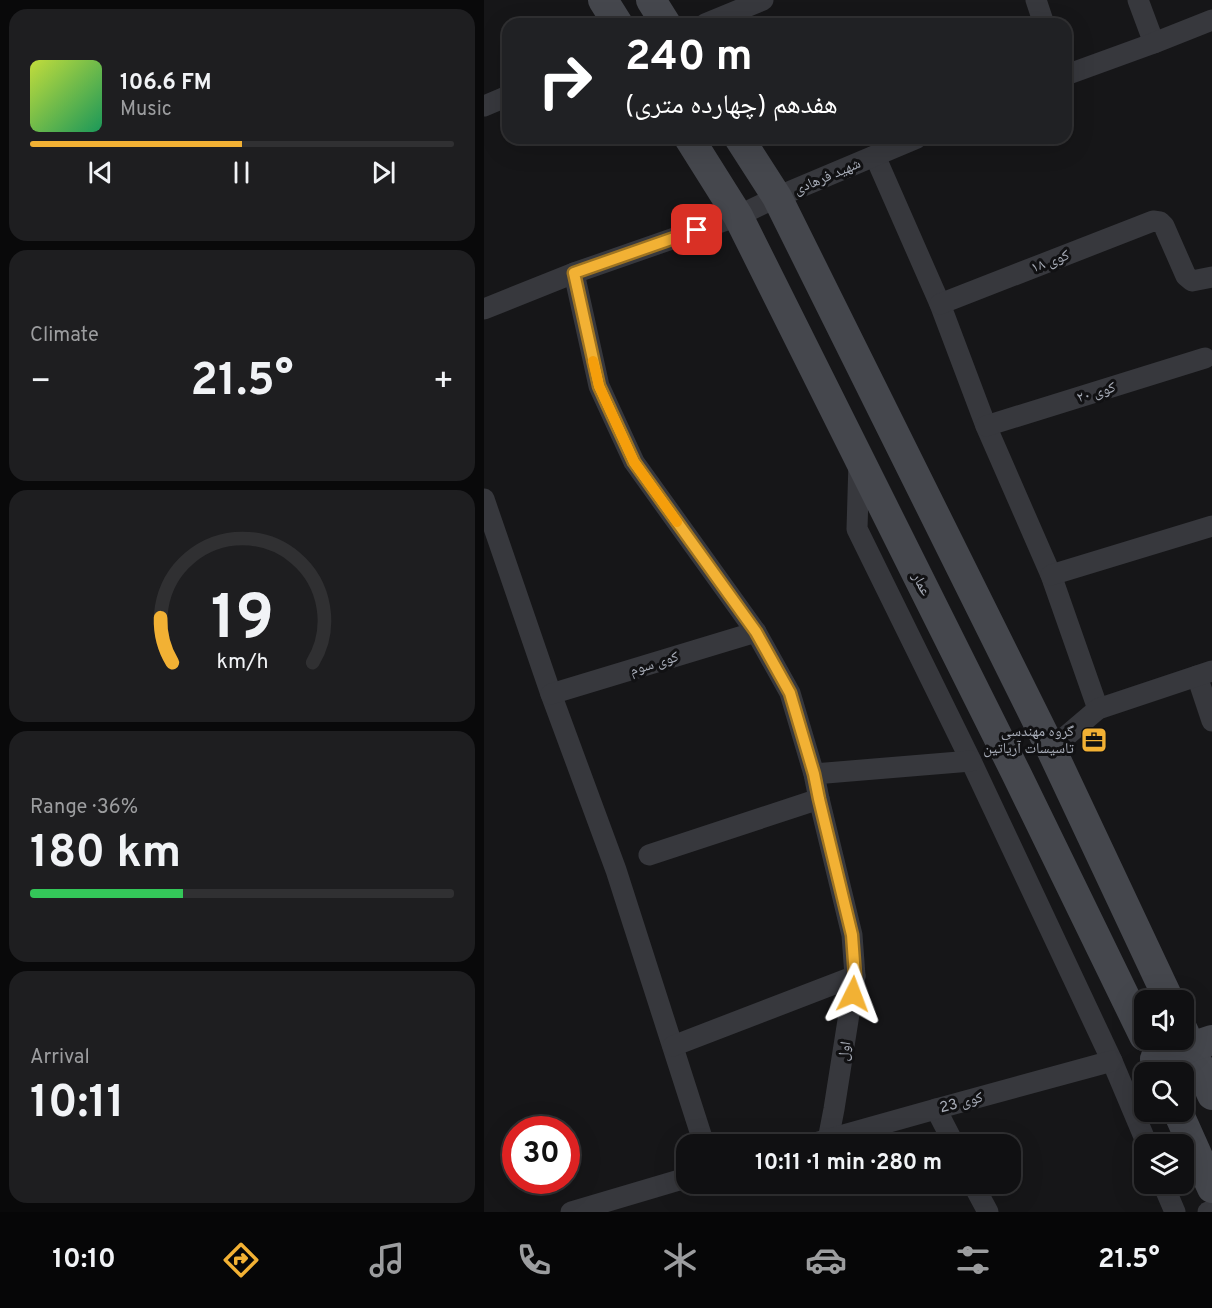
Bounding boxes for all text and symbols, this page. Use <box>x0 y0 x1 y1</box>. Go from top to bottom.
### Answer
text: 240 m <box>625 32 753 85</box>
icon: right <box>526 42 604 120</box>
text: 106.6 FM <box>120 70 212 97</box>
text: هفدهم (چهارده متری) <box>625 89 838 123</box>
text: Music <box>120 97 172 123</box>
street label: شهید فرهادی <box>791 155 864 200</box>
icon: previous <box>84 156 117 189</box>
icon: pause <box>225 156 258 189</box>
icon: next <box>367 156 400 189</box>
pin <box>671 204 722 255</box>
icon: arrive <box>680 213 713 246</box>
street label: کوی ۱۸ <box>1029 246 1072 278</box>
text: Climate <box>30 323 99 349</box>
text: 21.5° <box>191 354 293 411</box>
text: − <box>30 362 51 404</box>
text: + <box>433 362 454 404</box>
street label: کوی ۲۰ <box>1075 379 1118 408</box>
street label: عمار <box>906 569 935 600</box>
text: 19 <box>210 582 274 661</box>
street label: کوی سوم <box>628 648 681 681</box>
text: km/h <box>216 649 268 676</box>
place label: گروه مهندسی تاسیسات آریاتین <box>983 723 1075 759</box>
office icon: گروه مهندسی تاسیسات آریاتین <box>1079 725 1109 755</box>
text: Range · 36% <box>30 795 138 821</box>
text: 180 km <box>30 826 181 883</box>
position arrow <box>821 962 885 1026</box>
map controls <box>1134 990 1194 1194</box>
button: sound <box>1134 990 1194 1050</box>
street label: اول <box>835 1040 856 1062</box>
text: Arrival <box>30 1045 90 1071</box>
button: search <box>1134 1062 1194 1122</box>
text: 10:11 <box>30 1076 125 1133</box>
street label: کوی 23 <box>938 1089 985 1118</box>
speed limit sign: 30 <box>502 1116 580 1194</box>
button: layers <box>1134 1134 1194 1194</box>
text: 10:11 · 1 min · 280 m <box>755 1150 942 1177</box>
icon: directions <box>220 1239 262 1281</box>
icon: music <box>366 1239 408 1281</box>
icon: phone <box>513 1239 555 1281</box>
icon: climate <box>659 1239 701 1281</box>
icon: car <box>805 1239 847 1281</box>
icon: filters <box>952 1239 994 1281</box>
text: 10:10 <box>52 1243 116 1277</box>
text: 21.5° <box>1098 1243 1160 1277</box>

